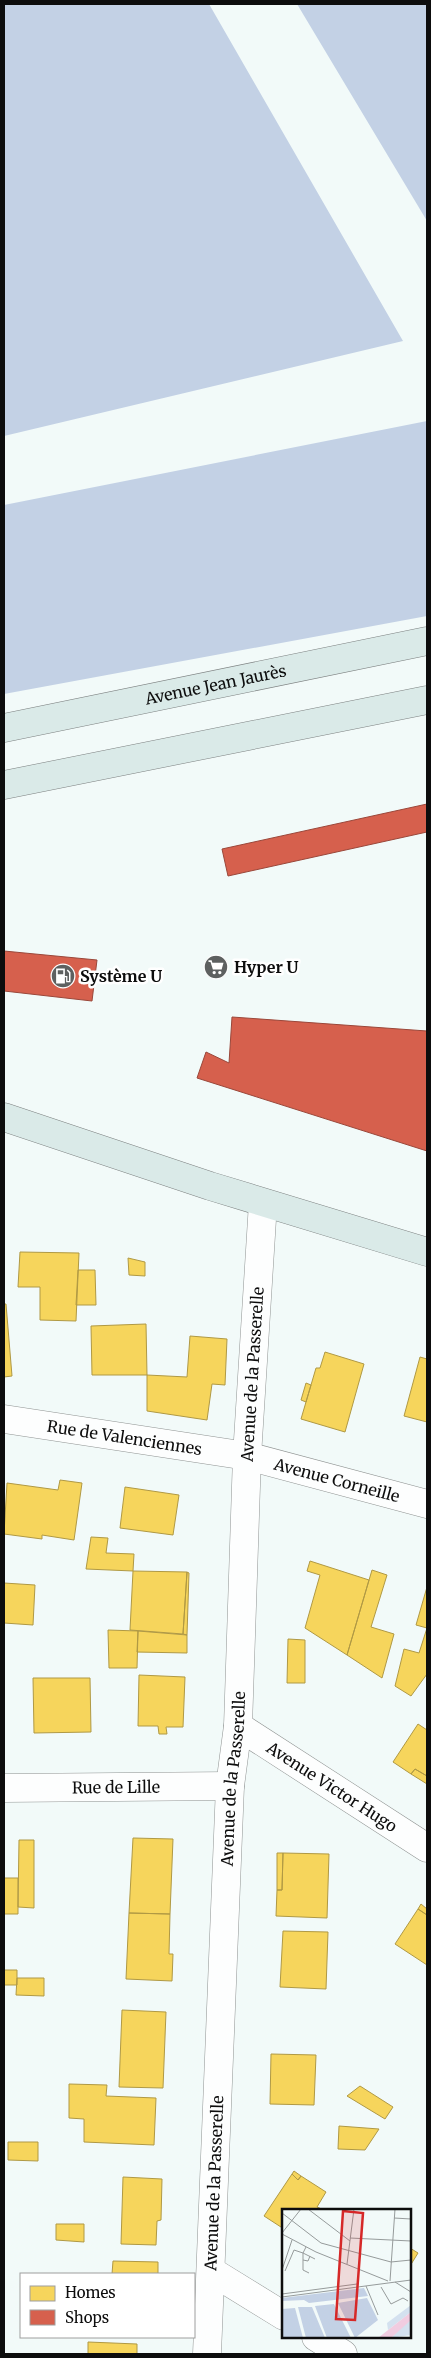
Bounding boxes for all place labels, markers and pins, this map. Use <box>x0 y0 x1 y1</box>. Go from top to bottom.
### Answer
supermarket icon: Hyper U <box>203 954 229 980</box>
place label: Hyper U <box>234 957 299 977</box>
fuel station icon: Système U <box>50 963 76 989</box>
place label: Système U <box>80 966 162 986</box>

